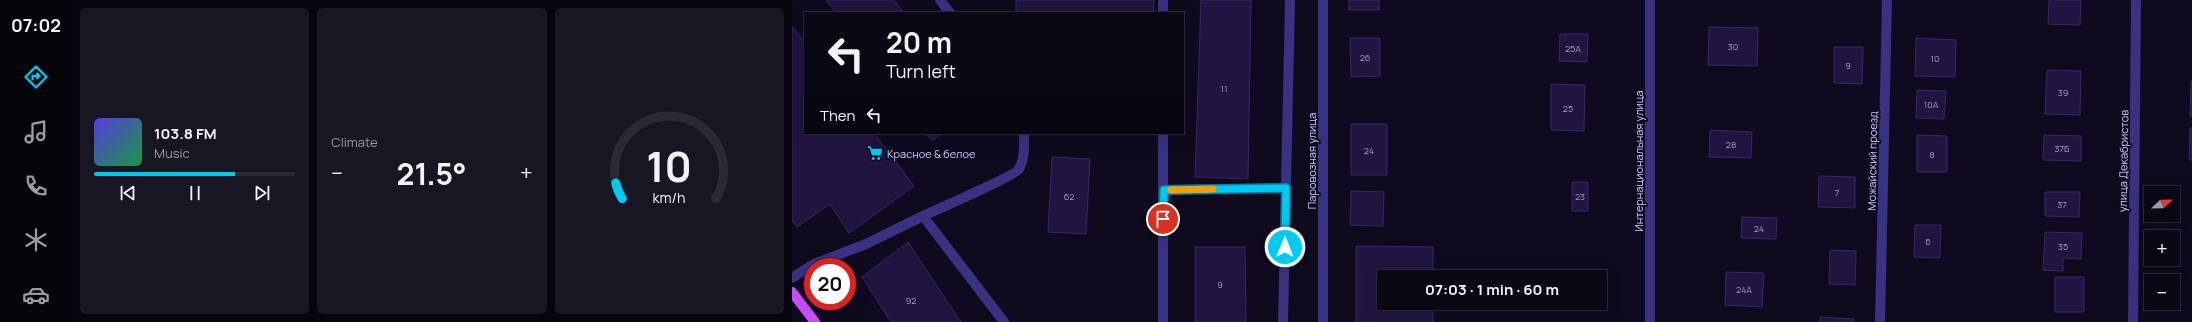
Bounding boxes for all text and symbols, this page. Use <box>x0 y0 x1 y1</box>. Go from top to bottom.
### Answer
text: 07:02 <box>11 13 61 37</box>
text: 20 m <box>886 23 952 61</box>
icon: left <box>820 28 872 80</box>
house number: 30 <box>1728 40 1738 53</box>
house number: 25А <box>1565 42 1581 55</box>
house number: 26 <box>1360 51 1371 64</box>
house number: 10 <box>1931 52 1940 65</box>
text: Turn left <box>886 59 956 83</box>
house number: 9 <box>1845 59 1851 72</box>
icon: directions <box>22 63 50 91</box>
house number: 11 <box>1220 82 1228 95</box>
house number: 39 <box>2058 86 2068 99</box>
street label: Интернациональная улица <box>1631 90 1646 232</box>
house number: 10А <box>1924 98 1939 111</box>
house number: 25 <box>1563 102 1573 115</box>
icon: left <box>863 104 885 126</box>
text: Then <box>820 105 855 126</box>
street label: улица Декабристов <box>2115 110 2131 212</box>
street label: Можайский проезд <box>1864 111 1880 211</box>
street label: Паровозная улица <box>1304 113 1319 209</box>
icon: music <box>22 118 50 146</box>
text: 103.8 FM <box>154 123 217 144</box>
text: Climate <box>331 133 378 151</box>
text: 10 <box>647 138 692 194</box>
house number: 28 <box>1726 138 1736 151</box>
house number: 37Б <box>2055 142 2070 155</box>
text: Music <box>154 144 190 162</box>
supermarket icon: Красное & белое <box>866 144 884 162</box>
house number: 24 <box>1364 144 1374 157</box>
place label: Красное & белое <box>887 146 976 161</box>
house number: 8 <box>1929 148 1935 161</box>
text: 21.5° <box>397 153 467 194</box>
text: − <box>331 158 343 188</box>
text: + <box>520 158 533 188</box>
icon: phone <box>22 172 50 200</box>
icon: previous <box>117 182 139 204</box>
icon: pause <box>184 182 206 204</box>
icon: next <box>251 182 273 204</box>
house number: 7 <box>1835 186 1840 199</box>
north arrow <box>2144 186 2180 222</box>
map controls <box>2144 186 2180 310</box>
text: km/h <box>653 188 686 207</box>
house number: 62 <box>1064 190 1074 203</box>
house number: 23 <box>1575 190 1585 203</box>
house number: 37 <box>2057 198 2067 211</box>
pin <box>1146 202 1180 236</box>
icon: arrive <box>1152 208 1174 230</box>
house number: 24 <box>1754 222 1764 235</box>
icon: climate <box>22 226 50 254</box>
position arrow <box>1264 226 1306 268</box>
button: + <box>2144 230 2180 266</box>
house number: 6 <box>1925 235 1931 248</box>
house number: 35 <box>2058 240 2068 253</box>
speed limit sign: 20 <box>804 258 856 310</box>
button: − <box>2144 274 2180 310</box>
house number: 9 <box>1217 278 1223 291</box>
text: 07:03 · 1 min · 60 m <box>1425 279 1559 300</box>
icon: car <box>22 281 50 309</box>
house number: 24А <box>1736 283 1752 296</box>
house number: 92 <box>906 294 916 307</box>

